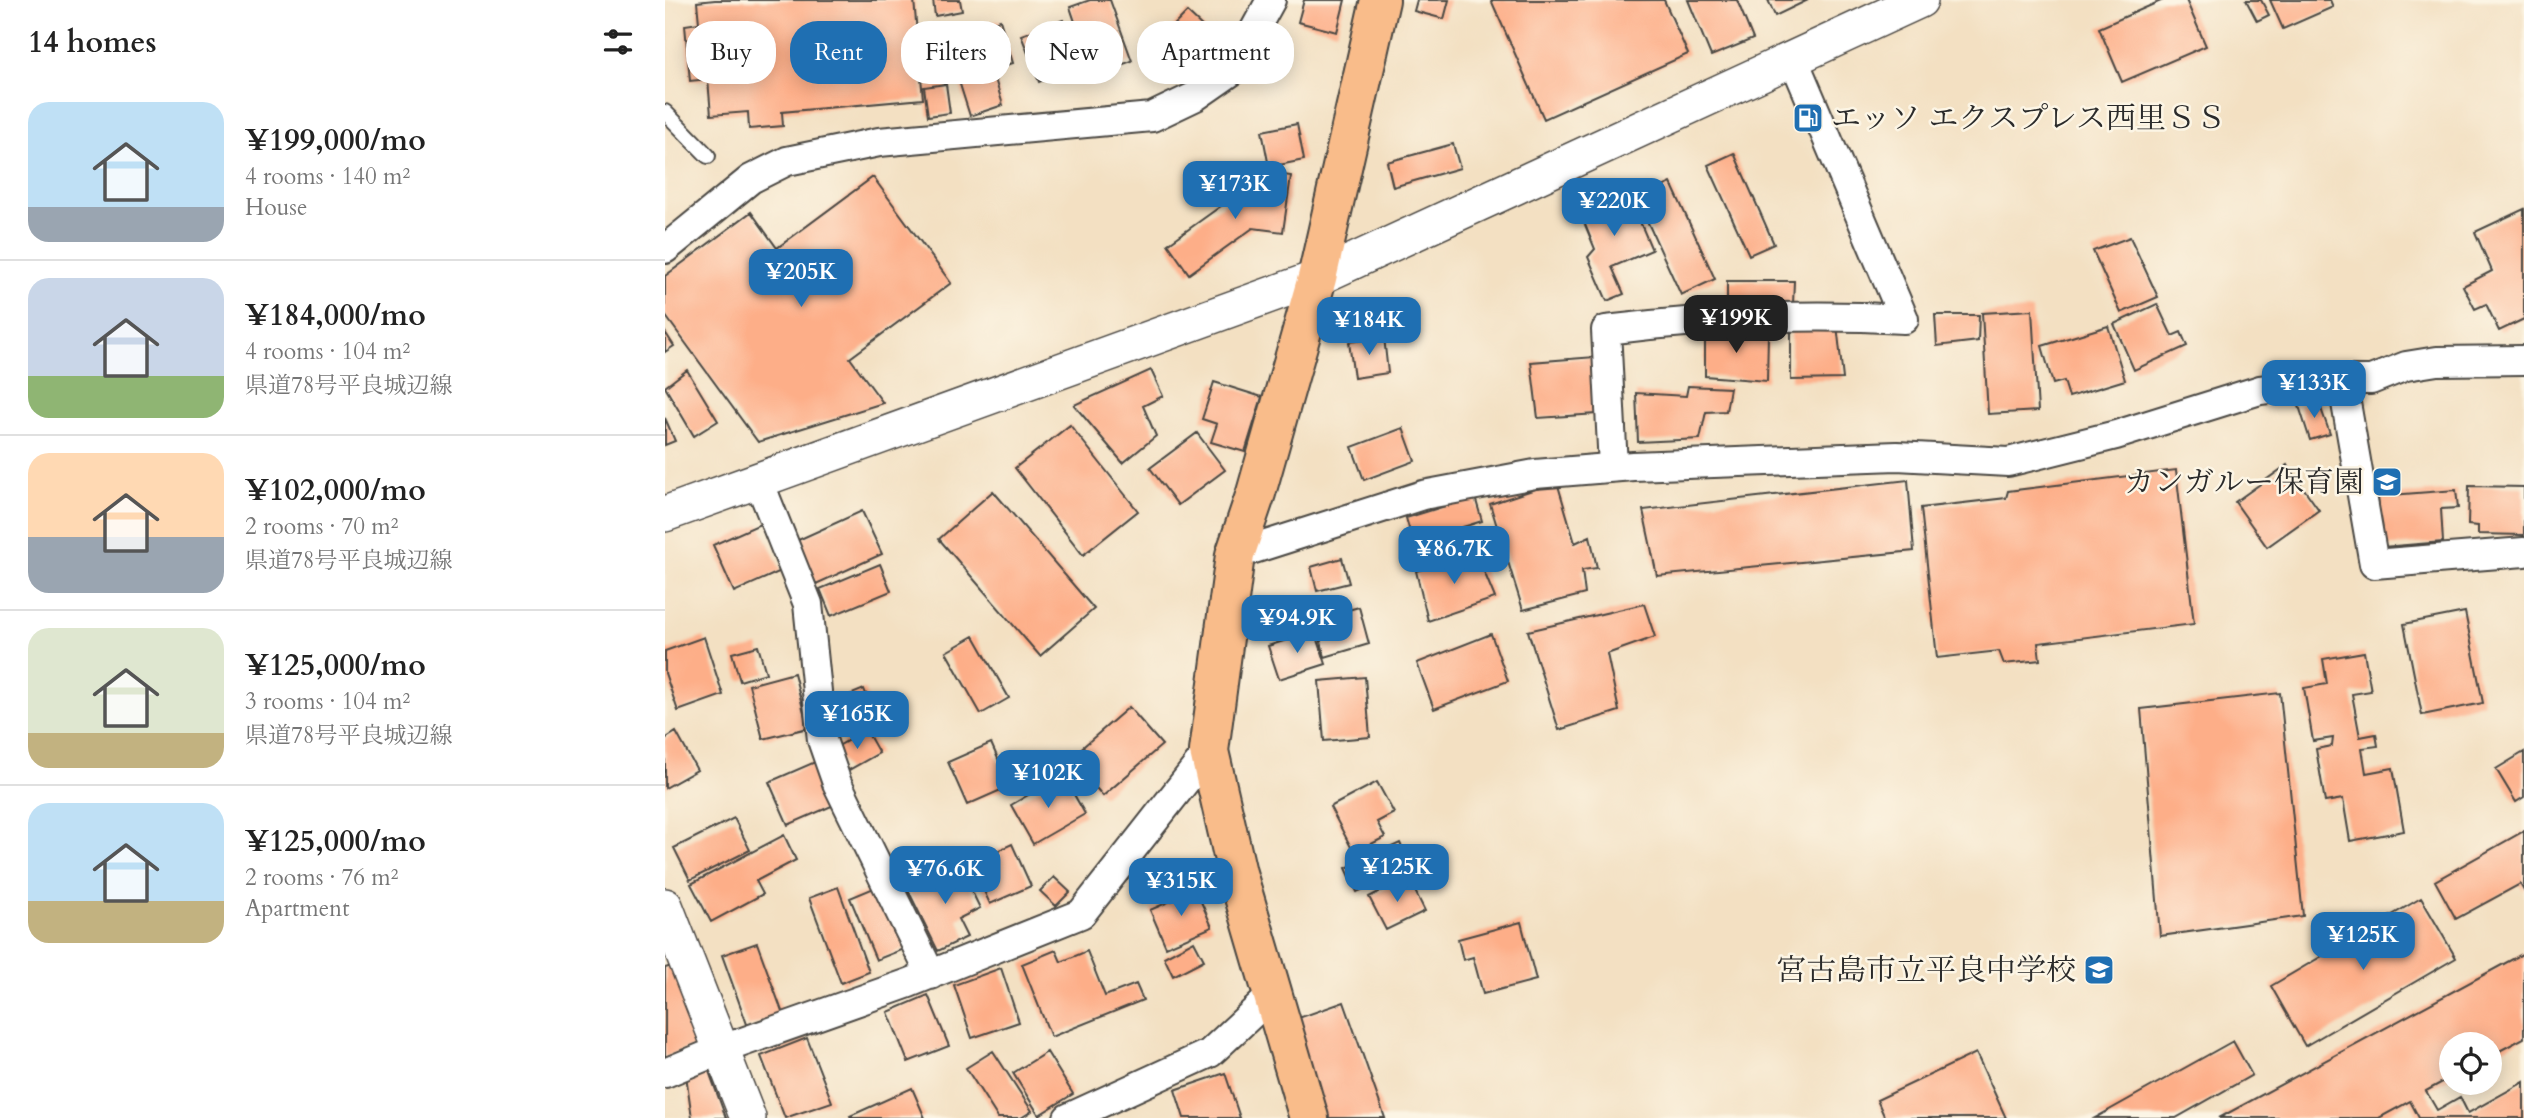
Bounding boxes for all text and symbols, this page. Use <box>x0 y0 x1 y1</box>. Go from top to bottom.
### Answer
chip: Buy <box>686 21 776 84</box>
chip: Rent <box>790 21 887 84</box>
chip: Filters <box>901 21 1011 84</box>
chip: New <box>1025 21 1123 84</box>
chip: Apartment <box>1137 21 1294 84</box>
text: 14 homes <box>28 22 157 63</box>
icon: filters <box>599 23 637 61</box>
place label: エッソ エクスプレス西里ＳＳ <box>1831 98 2226 139</box>
fuel station icon: エッソ エクスプレス西里ＳＳ <box>1791 101 1825 135</box>
text: ¥199,000/mo <box>245 120 426 161</box>
icon: home <box>84 130 168 214</box>
text: 4 rooms · 140 m² <box>245 161 410 192</box>
pin: ¥173K <box>1186 162 1284 221</box>
text: ¥173K <box>1199 168 1271 199</box>
pin: ¥220K <box>1565 178 1663 238</box>
text: ¥220K <box>1578 185 1650 216</box>
text: House <box>245 192 307 223</box>
pin: ¥205K <box>752 250 850 309</box>
text: ¥205K <box>765 256 837 287</box>
text: ¥184,000/mo <box>245 295 426 336</box>
pin: ¥199K <box>1687 296 1785 355</box>
pin: ¥184K <box>1320 298 1418 357</box>
text: ¥199K <box>1700 302 1772 333</box>
text: ¥184K <box>1333 304 1405 335</box>
icon: home <box>84 306 168 390</box>
text: 4 rooms · 104 m² <box>245 336 410 367</box>
pin: ¥133K <box>2265 360 2363 420</box>
text: ¥133K <box>2278 367 2350 398</box>
text: 県道78号平良城辺線 <box>245 370 453 401</box>
place label: カンガルー保育園 <box>2124 462 2364 503</box>
school or university icon: カンガルー保育園 <box>2370 465 2404 499</box>
text: ¥102,000/mo <box>245 470 426 511</box>
icon: home <box>84 481 168 565</box>
text: 2 rooms · 70 m² <box>245 511 398 542</box>
pin: ¥86.7K <box>1397 526 1511 586</box>
text: ¥86.7K <box>1415 533 1494 564</box>
text: 県道78号平良城辺線 <box>245 545 453 576</box>
pin: ¥94.9K <box>1240 596 1354 655</box>
text: ¥94.9K <box>1258 602 1337 633</box>
text: ¥125,000/mo <box>245 645 426 686</box>
icon: home <box>84 656 168 740</box>
text: 3 rooms · 104 m² <box>245 686 410 717</box>
pin: ¥165K <box>808 692 906 751</box>
text: ¥165K <box>821 698 893 729</box>
text: 県道78号平良城辺線 <box>245 720 453 751</box>
pin: ¥102K <box>999 750 1097 810</box>
text: ¥102K <box>1012 757 1084 788</box>
text: ¥125,000/mo <box>245 821 426 862</box>
icon: home <box>84 831 168 915</box>
pin: ¥125K <box>1348 844 1446 904</box>
pin: ¥76.6K <box>888 846 1002 906</box>
text: ¥125K <box>1361 851 1433 882</box>
text: ¥76.6K <box>906 853 985 884</box>
pin: ¥315K <box>1132 858 1230 918</box>
text: 2 rooms · 76 m² <box>245 862 398 893</box>
text: ¥315K <box>1145 865 1217 896</box>
text: Apartment <box>245 893 349 924</box>
pin: ¥125K <box>2314 912 2412 972</box>
text: ¥125K <box>2327 919 2399 950</box>
place label: 宮古島市立平良中学校 <box>1776 950 2076 991</box>
school or university icon: 宮古島市立平良中学校 <box>2082 953 2116 987</box>
map controls <box>2439 1032 2502 1095</box>
button: locate <box>2439 1032 2502 1095</box>

